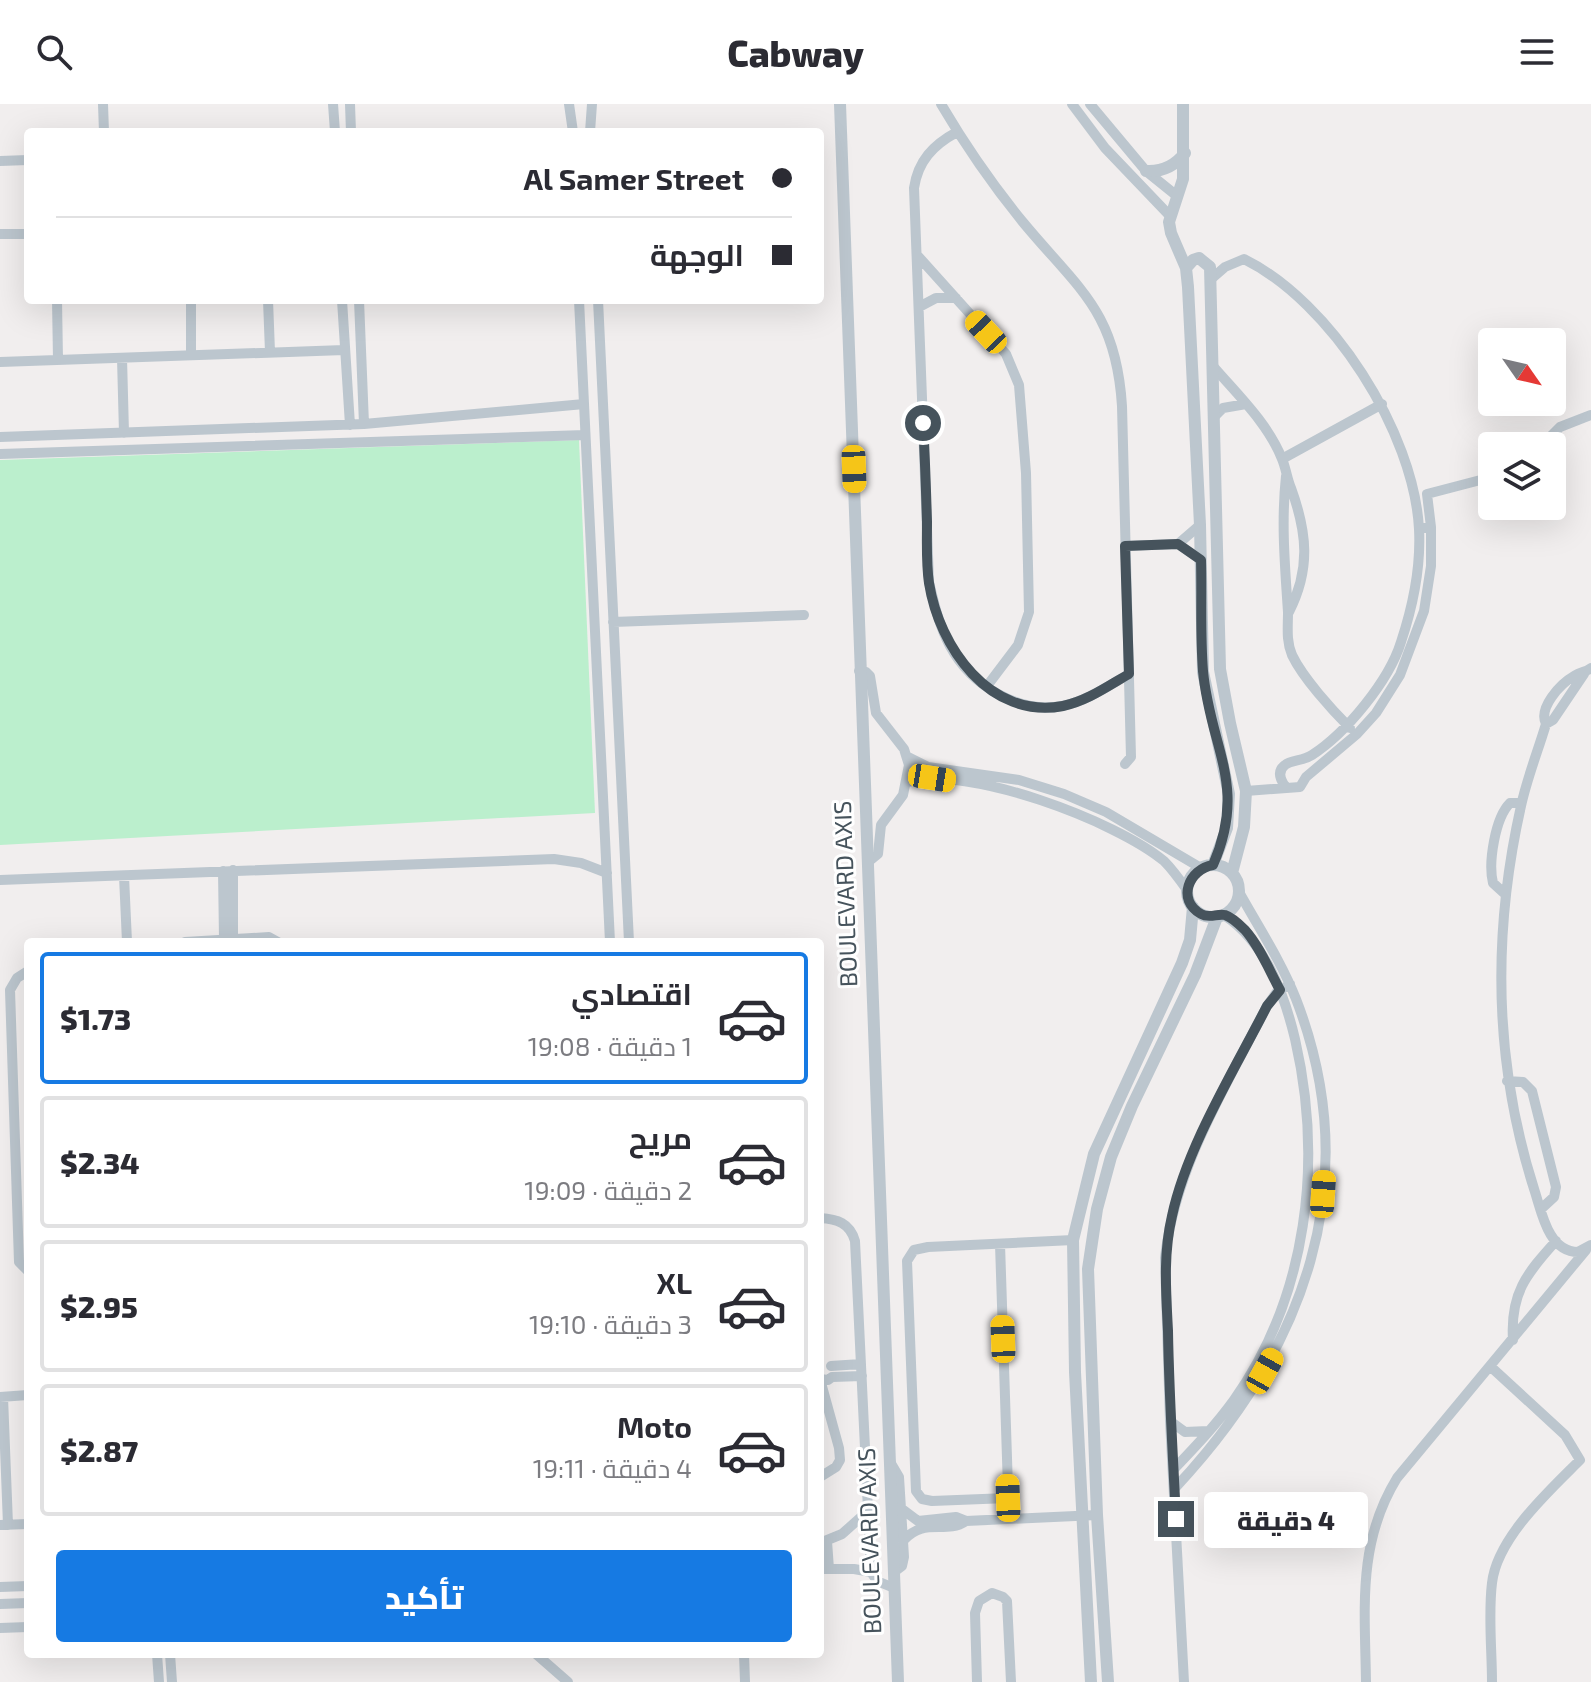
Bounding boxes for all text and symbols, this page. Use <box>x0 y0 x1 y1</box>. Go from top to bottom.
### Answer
icon: search <box>32 30 76 74</box>
icon: menu <box>1515 30 1559 74</box>
text: Cabway <box>727 31 864 74</box>
text: Al Samer Street <box>524 160 744 196</box>
text: الوجهة <box>650 236 744 272</box>
car <box>961 306 1011 358</box>
north arrow <box>1478 328 1566 416</box>
map controls <box>1478 328 1566 520</box>
route start <box>905 405 941 441</box>
button: layers <box>1478 432 1566 520</box>
car <box>841 445 867 493</box>
car <box>906 762 958 794</box>
street label: BOULEVARD AXIS <box>827 800 862 988</box>
text: اقتصادي <box>571 975 692 1011</box>
icon: car <box>716 982 788 1054</box>
text: $1.73 <box>60 1000 131 1036</box>
text: 1 دقيقة · 19:08 <box>528 1030 692 1061</box>
text: مريح <box>629 1119 692 1155</box>
icon: car <box>716 1126 788 1198</box>
text: $2.34 <box>60 1144 140 1180</box>
car <box>1309 1169 1337 1219</box>
text: 2 دقيقة · 19:09 <box>524 1174 692 1205</box>
text: XL <box>657 1264 692 1300</box>
icon: car <box>716 1270 788 1342</box>
text: $2.95 <box>60 1288 138 1324</box>
text: 3 دقيقة · 19:10 <box>529 1308 692 1339</box>
car <box>990 1315 1016 1363</box>
car <box>1243 1344 1287 1398</box>
text: Moto <box>617 1408 692 1444</box>
icon: car <box>716 1414 788 1486</box>
text: $2.87 <box>60 1432 138 1468</box>
street label: BOULEVARD AXIS <box>851 1447 886 1635</box>
text: 4 دقيقة · 19:11 <box>533 1452 692 1483</box>
car <box>995 1474 1021 1522</box>
callout: 4 دقيقة <box>1204 1491 1368 1547</box>
route end <box>1158 1501 1194 1537</box>
text: 4 دقيقة <box>1237 1504 1335 1535</box>
button: تأكيد <box>56 1550 792 1642</box>

